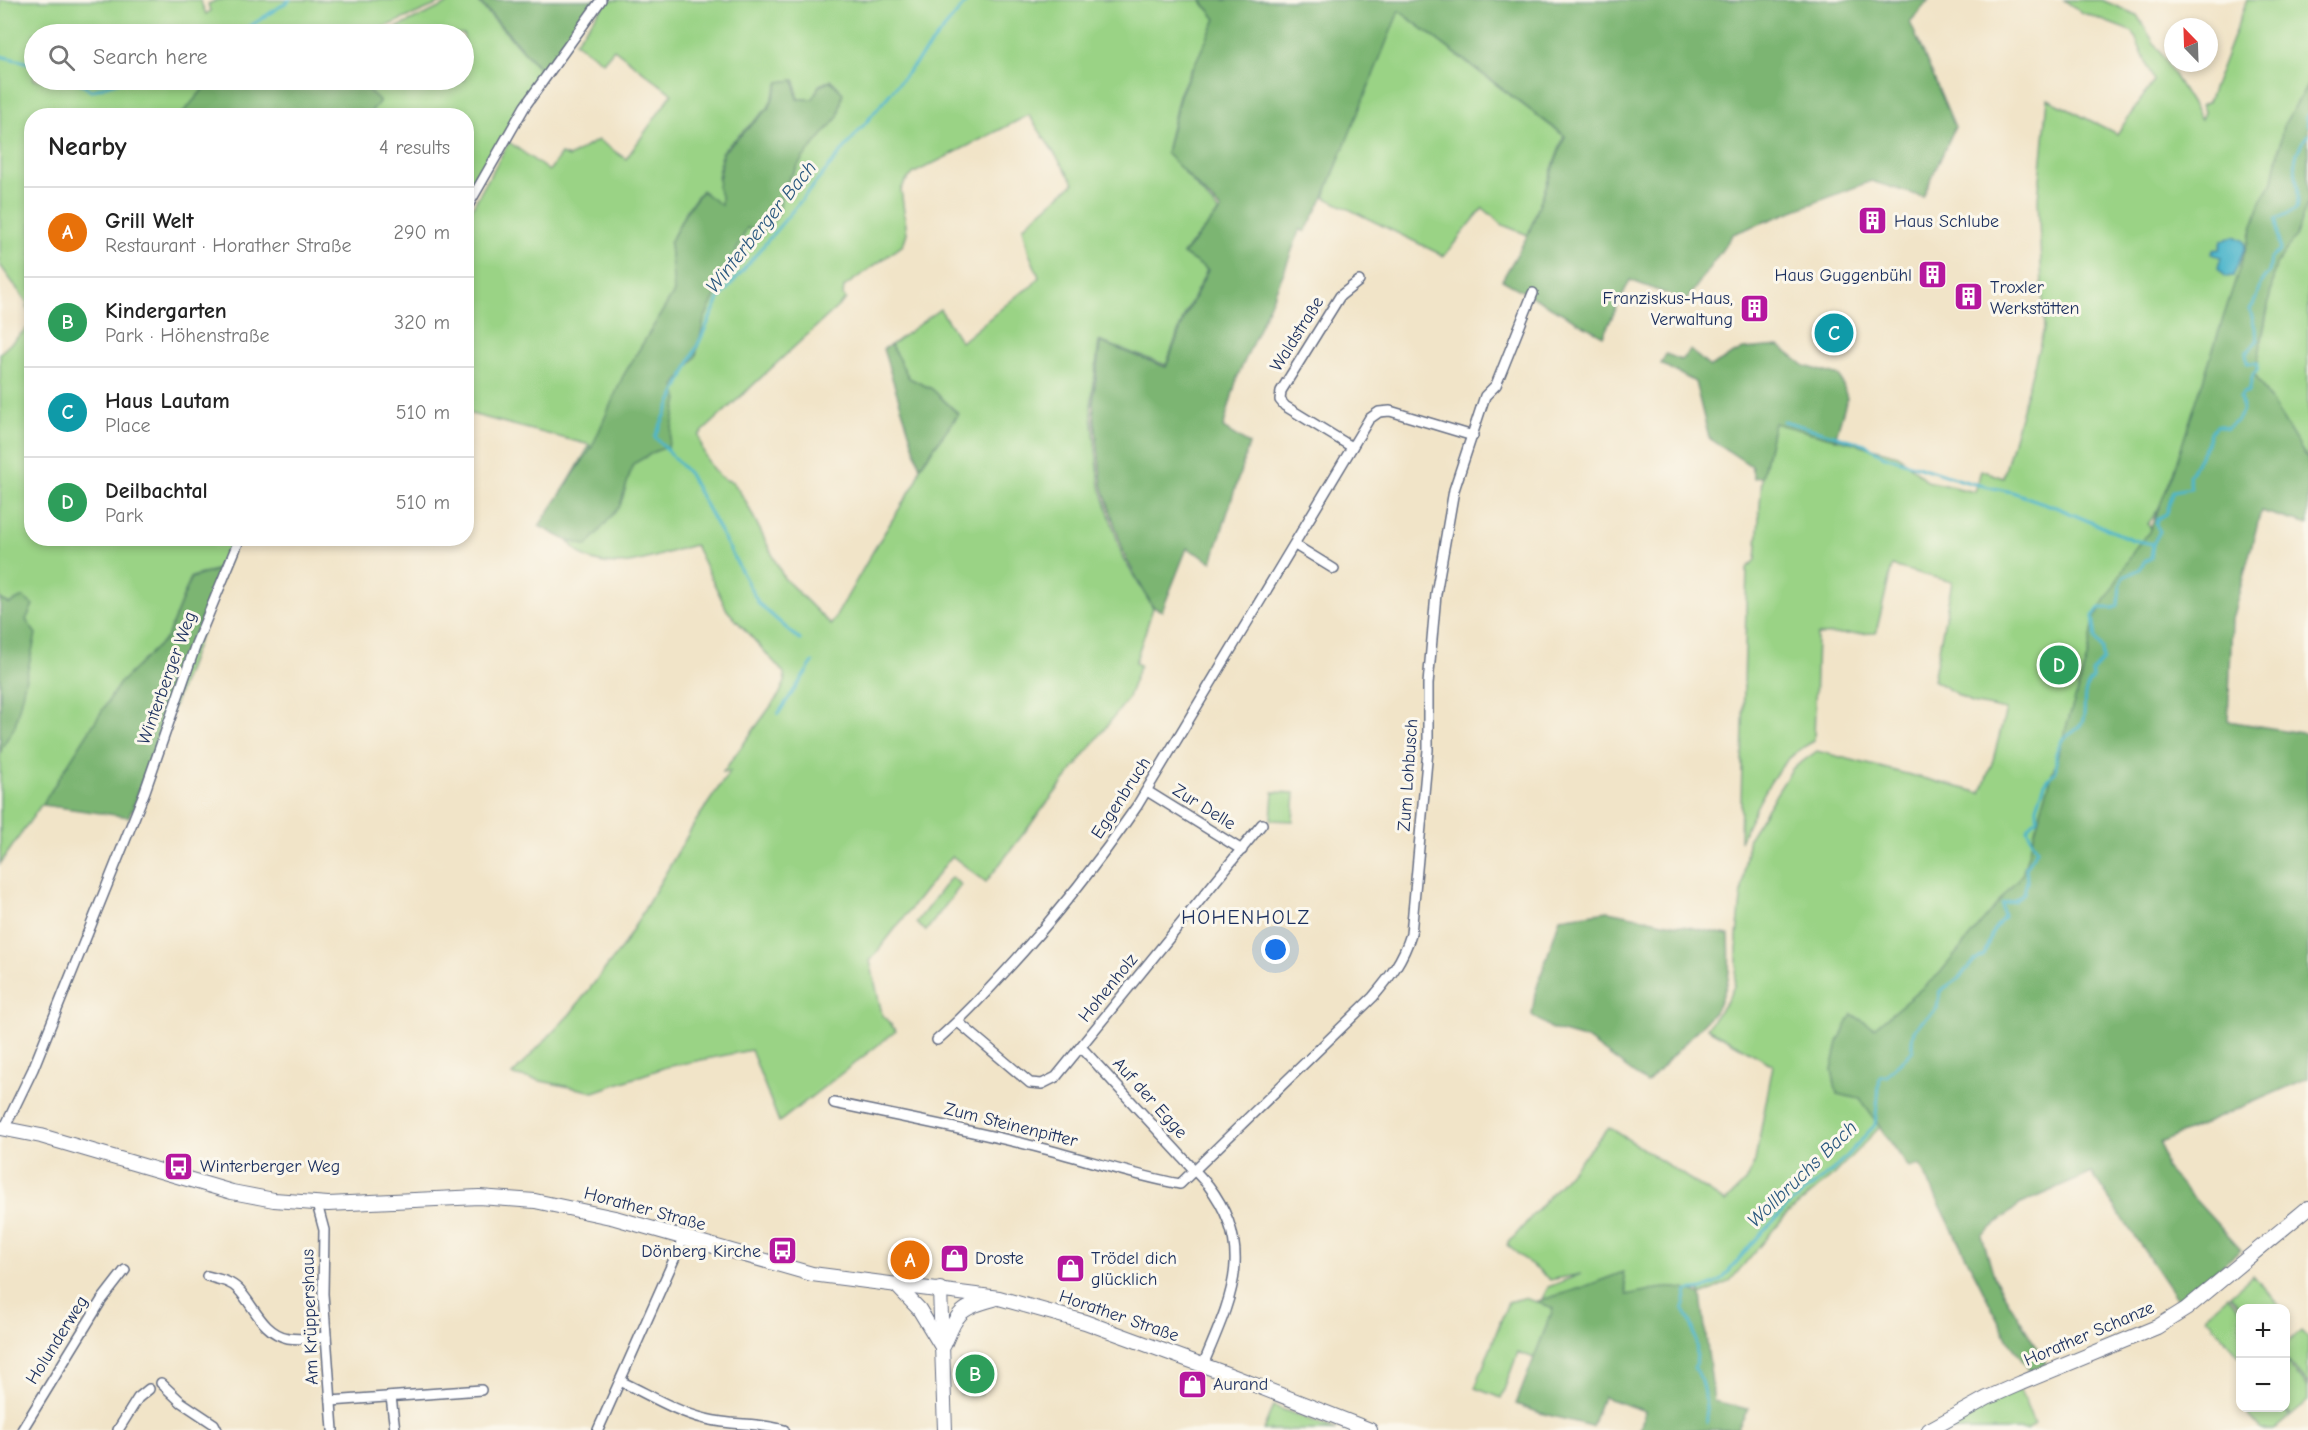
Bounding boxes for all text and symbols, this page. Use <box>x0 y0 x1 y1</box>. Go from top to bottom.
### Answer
north arrow <box>2164 18 2218 72</box>
search box <box>24 24 474 90</box>
icon: search <box>45 41 78 74</box>
text: Search here <box>93 44 208 70</box>
text: Nearby <box>48 132 127 162</box>
text: 4 results <box>379 136 450 159</box>
water label: Winterberger Bach <box>701 156 821 298</box>
building icon: Haus Schlube <box>1857 205 1889 237</box>
text: Grill Welt <box>105 208 194 234</box>
place label: Haus Schlube <box>1894 211 1999 232</box>
text: A <box>62 221 73 244</box>
text: 290 m <box>394 221 450 244</box>
text: Restaurant · Horather Straße <box>105 234 351 257</box>
building icon: Haus Guggenbühl <box>1917 259 1949 291</box>
place label: Haus Guggenbühl <box>1774 265 1912 286</box>
place label: Troxler Werkstätten <box>1990 277 2079 319</box>
building icon: Troxler Werkstätten <box>1953 281 1985 313</box>
place label: Franziskus-Haus, Verwaltung <box>1603 288 1733 330</box>
building icon: Franziskus-Haus, Verwaltung <box>1738 292 1770 324</box>
street label: Waldstraße <box>1266 293 1328 375</box>
text: Kindergarten <box>105 298 227 324</box>
pin: C <box>1814 310 1854 356</box>
text: B <box>61 311 74 334</box>
text: 320 m <box>394 311 450 334</box>
text: Park · Höhenstraße <box>105 324 269 347</box>
text: Haus Lautam <box>105 388 230 414</box>
text: C <box>61 401 74 424</box>
text: 510 m <box>396 401 450 424</box>
text: Place <box>105 414 151 437</box>
text: Deilbachtal <box>105 478 208 504</box>
text: D <box>61 491 74 514</box>
text: 510 m <box>396 491 450 514</box>
text: Park <box>105 504 143 527</box>
street label: Winterberger Weg <box>133 608 201 748</box>
pin: D <box>2040 642 2078 688</box>
street label: Zum Lohbusch <box>1394 718 1422 832</box>
street label: Eggenbruch <box>1087 753 1155 843</box>
street label: Zur Delle <box>1169 780 1239 834</box>
district label: HOHENHOLZ <box>1181 906 1311 929</box>
your location <box>1261 935 1290 964</box>
street label: Hohenholz <box>1074 949 1142 1027</box>
street label: Auf der Egge <box>1108 1053 1192 1143</box>
street label: Zum Steinenpitter <box>942 1098 1081 1152</box>
water label: Wollbruchs Bach <box>1742 1116 1862 1232</box>
bus stop icon: Winterberger Weg <box>163 1150 195 1182</box>
place label: Winterberger Weg <box>200 1156 340 1177</box>
street label: Horather Straße <box>582 1183 708 1235</box>
bus stop icon: Dönberg Kirche <box>766 1235 798 1267</box>
pin: A <box>890 1238 930 1282</box>
place label: Dönberg Kirche <box>641 1241 761 1262</box>
shop icon: Droste <box>938 1242 970 1274</box>
place label: Droste <box>975 1248 1024 1269</box>
place label: Trödel dich glücklich <box>1091 1248 1177 1290</box>
street label: Am Krüppershaus <box>297 1249 323 1385</box>
shop icon: Trödel dich glücklich <box>1054 1252 1086 1284</box>
street label: Horather Straße <box>1056 1286 1182 1346</box>
street label: Holunderweg <box>22 1292 92 1388</box>
street label: Horather Schanze <box>2021 1297 2157 1371</box>
map controls <box>2236 1304 2290 1412</box>
button: + <box>2236 1304 2290 1358</box>
pin: B <box>956 1352 994 1396</box>
button: − <box>2236 1358 2290 1412</box>
shop icon: Aurand <box>1176 1368 1208 1400</box>
place label: Aurand <box>1213 1374 1268 1395</box>

